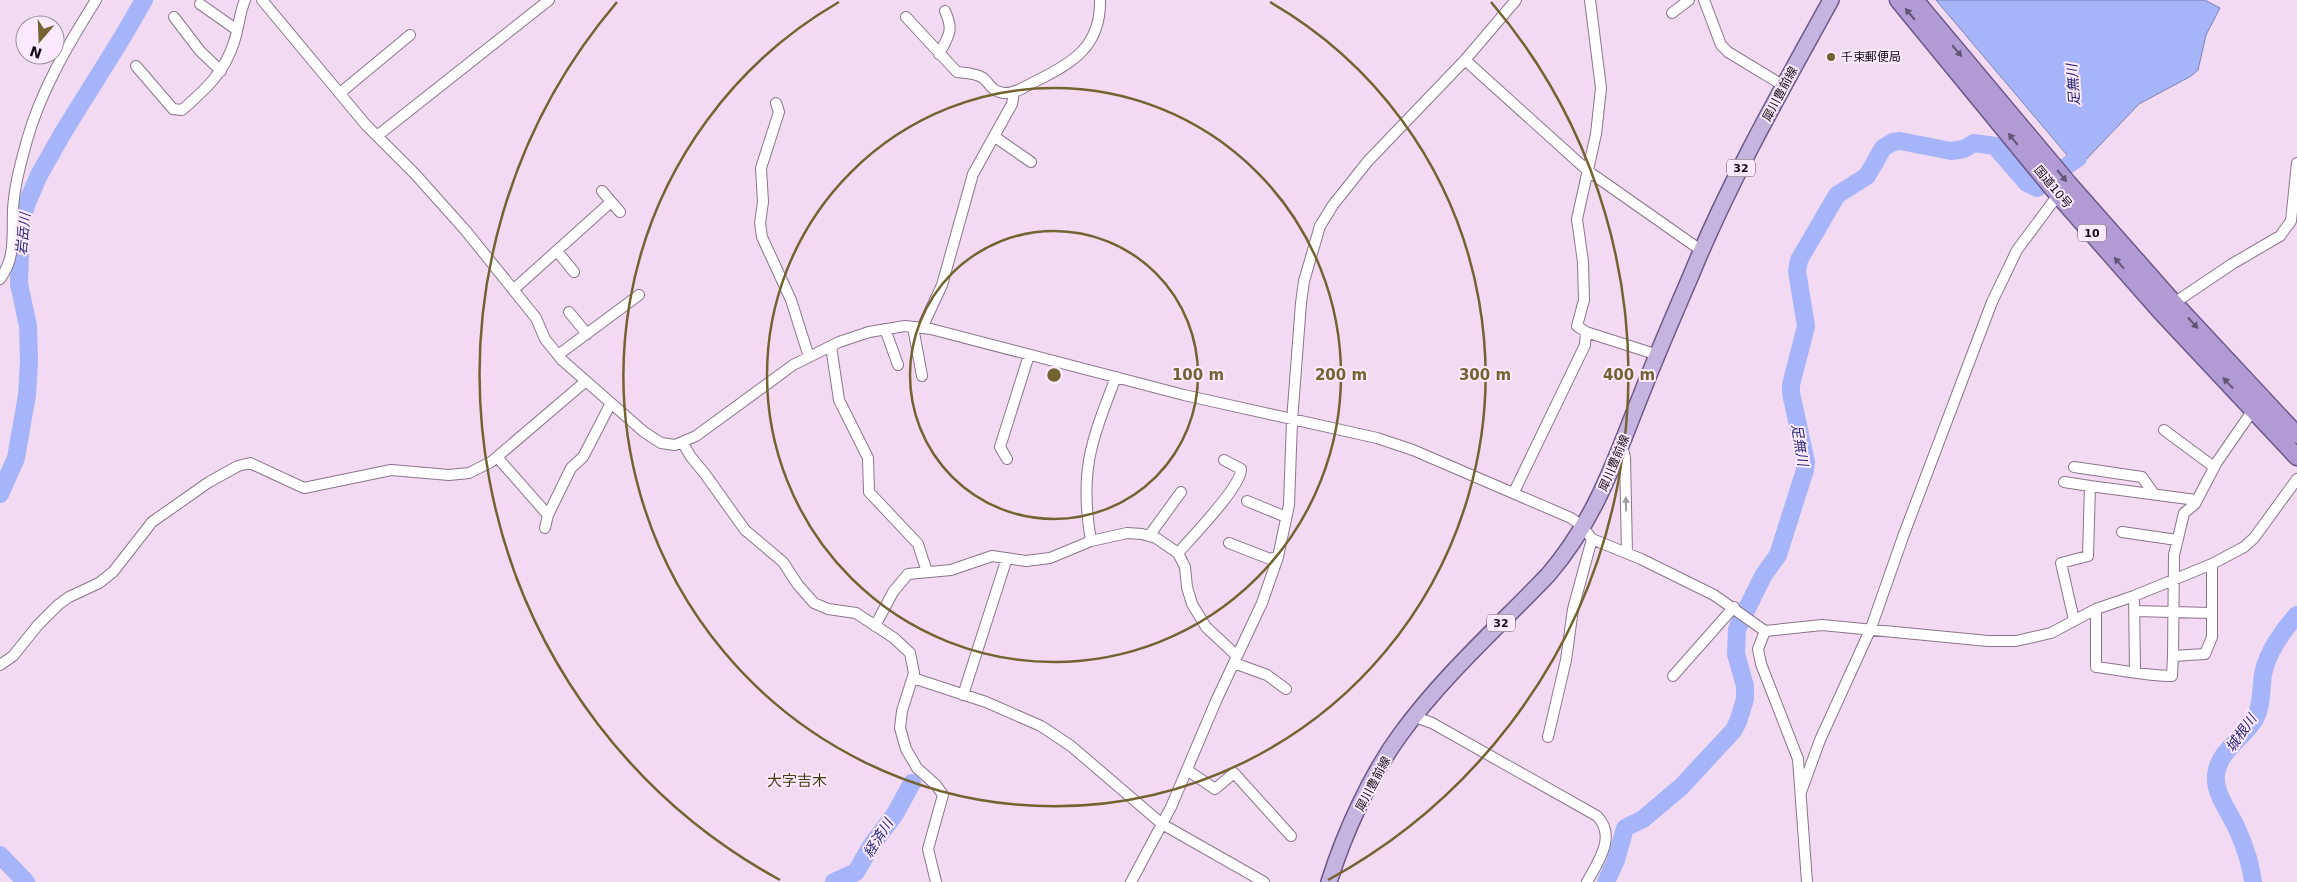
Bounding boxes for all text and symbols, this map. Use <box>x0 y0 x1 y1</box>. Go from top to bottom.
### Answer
one-way arrow <box>1904 8 1915 21</box>
north arrow <box>15 15 65 65</box>
text: N <box>28 43 44 62</box>
one-way arrow <box>1952 44 1963 57</box>
place label: 千束郵便局 <box>1841 50 1901 64</box>
marker: 千束郵便局 <box>1825 51 1837 63</box>
water label: 足無川 <box>2063 61 2082 107</box>
street label: 犀川豊前線 <box>1760 64 1800 124</box>
one-way arrow <box>2008 133 2019 146</box>
road number: 32 <box>1727 160 1755 177</box>
street label: 国道10号 <box>2031 163 2075 211</box>
one-way arrow <box>2056 169 2067 182</box>
water label: 岩岳川 <box>13 210 33 256</box>
road number: 10 <box>2078 224 2106 242</box>
one-way arrow <box>2113 257 2125 269</box>
one-way arrow <box>2187 317 2199 329</box>
centre of rings <box>1045 366 1063 384</box>
text: 100 m <box>1172 366 1224 384</box>
text: 200 m <box>1315 366 1367 384</box>
text: 300 m <box>1459 366 1511 384</box>
text: 400 m <box>1603 366 1655 384</box>
one-way arrow <box>2222 377 2234 389</box>
water label: 足無川 <box>1789 423 1811 469</box>
street label: 犀川豊前線 <box>1596 433 1632 493</box>
one-way arrow <box>1622 496 1630 512</box>
road number: 32 <box>1487 614 1515 632</box>
water label: 城根川 <box>2222 710 2261 755</box>
street label: 犀川豊前線 <box>1353 754 1393 814</box>
district label: 大字吉木 <box>767 772 827 790</box>
water label: 経済川 <box>860 814 897 860</box>

